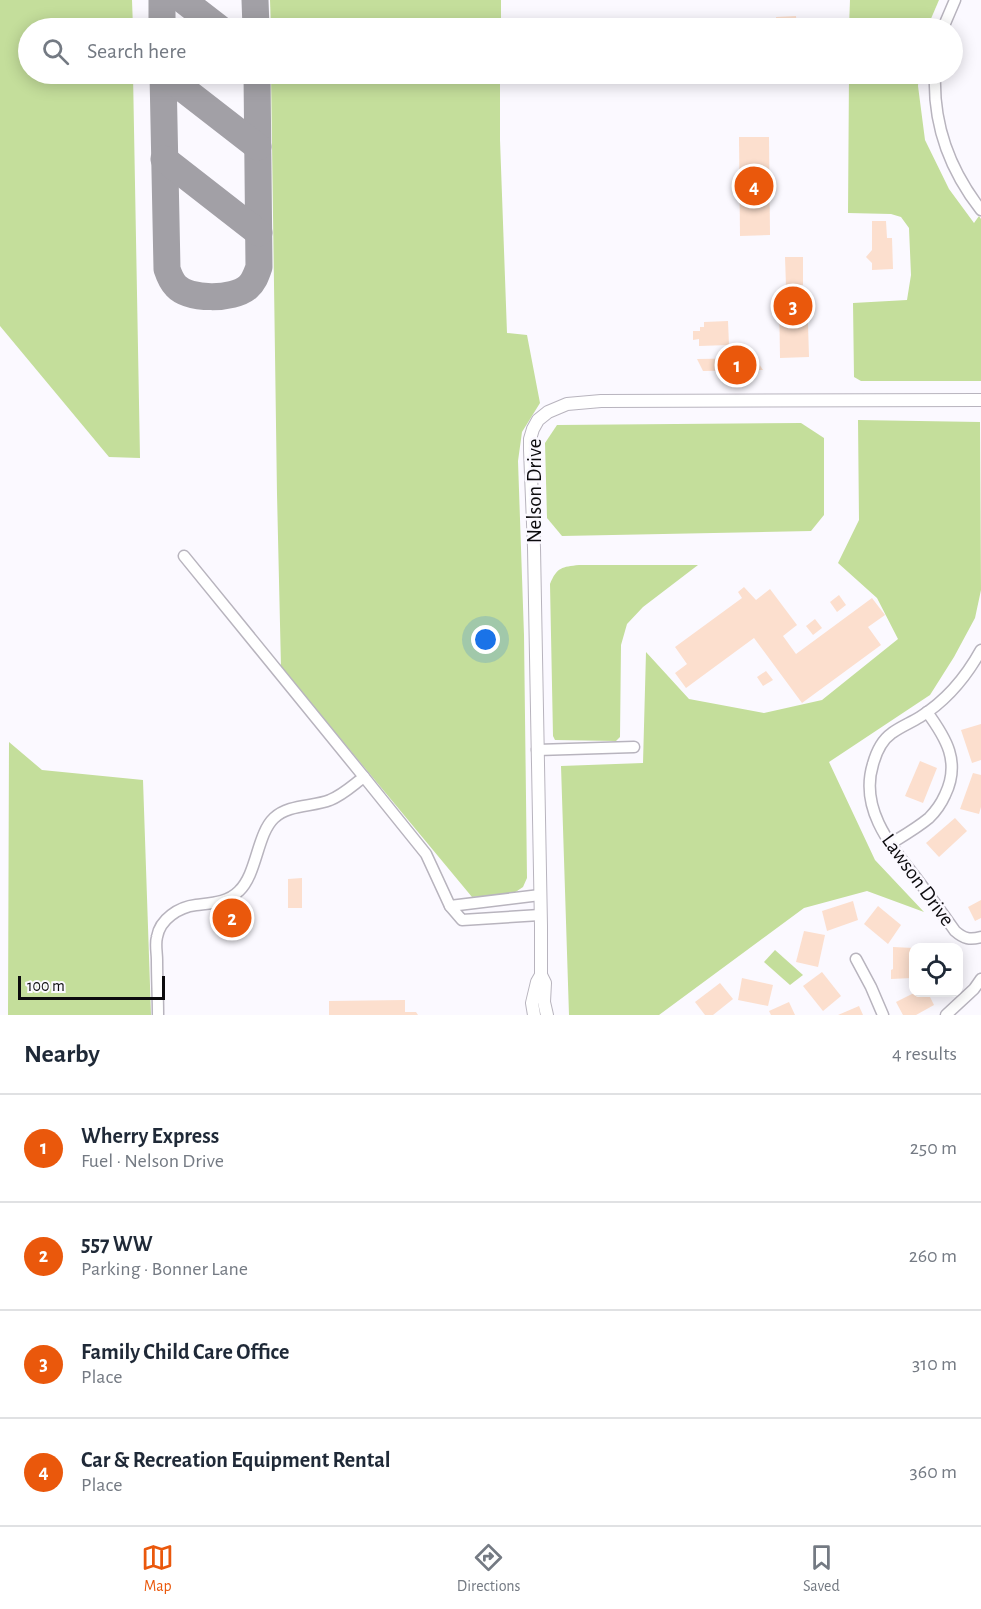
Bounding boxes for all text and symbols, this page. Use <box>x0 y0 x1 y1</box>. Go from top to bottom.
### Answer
search box <box>18 18 963 84</box>
icon: search <box>39 35 72 68</box>
text: Search here <box>87 40 186 62</box>
pin: 4 <box>734 164 774 208</box>
pin: 3 <box>774 284 812 328</box>
pin: 1 <box>718 342 756 388</box>
street label: Nelson Drive <box>524 439 545 543</box>
your location <box>471 625 500 654</box>
street label: Lawson Drive <box>878 830 958 930</box>
pin: 2 <box>212 896 252 940</box>
map controls <box>909 943 963 997</box>
button: locate <box>909 943 963 997</box>
scale bar <box>18 973 165 1001</box>
text: 100 m <box>27 978 65 994</box>
text: Nearby <box>24 1041 100 1067</box>
text: 4 results <box>892 1044 957 1064</box>
text: Wherry Express <box>81 1125 219 1147</box>
text: 1 <box>40 1138 47 1158</box>
text: 250 m <box>910 1138 957 1158</box>
text: Fuel · Nelson Drive <box>81 1151 224 1171</box>
text: 557 WW <box>81 1233 153 1255</box>
text: 2 <box>39 1246 48 1266</box>
text: 260 m <box>909 1246 957 1266</box>
text: Parking · Bonner Lane <box>81 1259 248 1279</box>
text: Family Child Care Office <box>81 1341 289 1363</box>
text: 3 <box>39 1354 48 1374</box>
text: 310 m <box>912 1354 957 1374</box>
text: Place <box>81 1367 122 1387</box>
text: Car & Recreation Equipment Rental <box>81 1449 391 1471</box>
text: 4 <box>38 1462 49 1482</box>
text: 360 m <box>910 1462 957 1482</box>
text: Place <box>81 1475 122 1495</box>
tab: Map <box>141 1541 174 1596</box>
tab: Directions <box>457 1541 521 1596</box>
tab: Saved <box>803 1541 840 1596</box>

